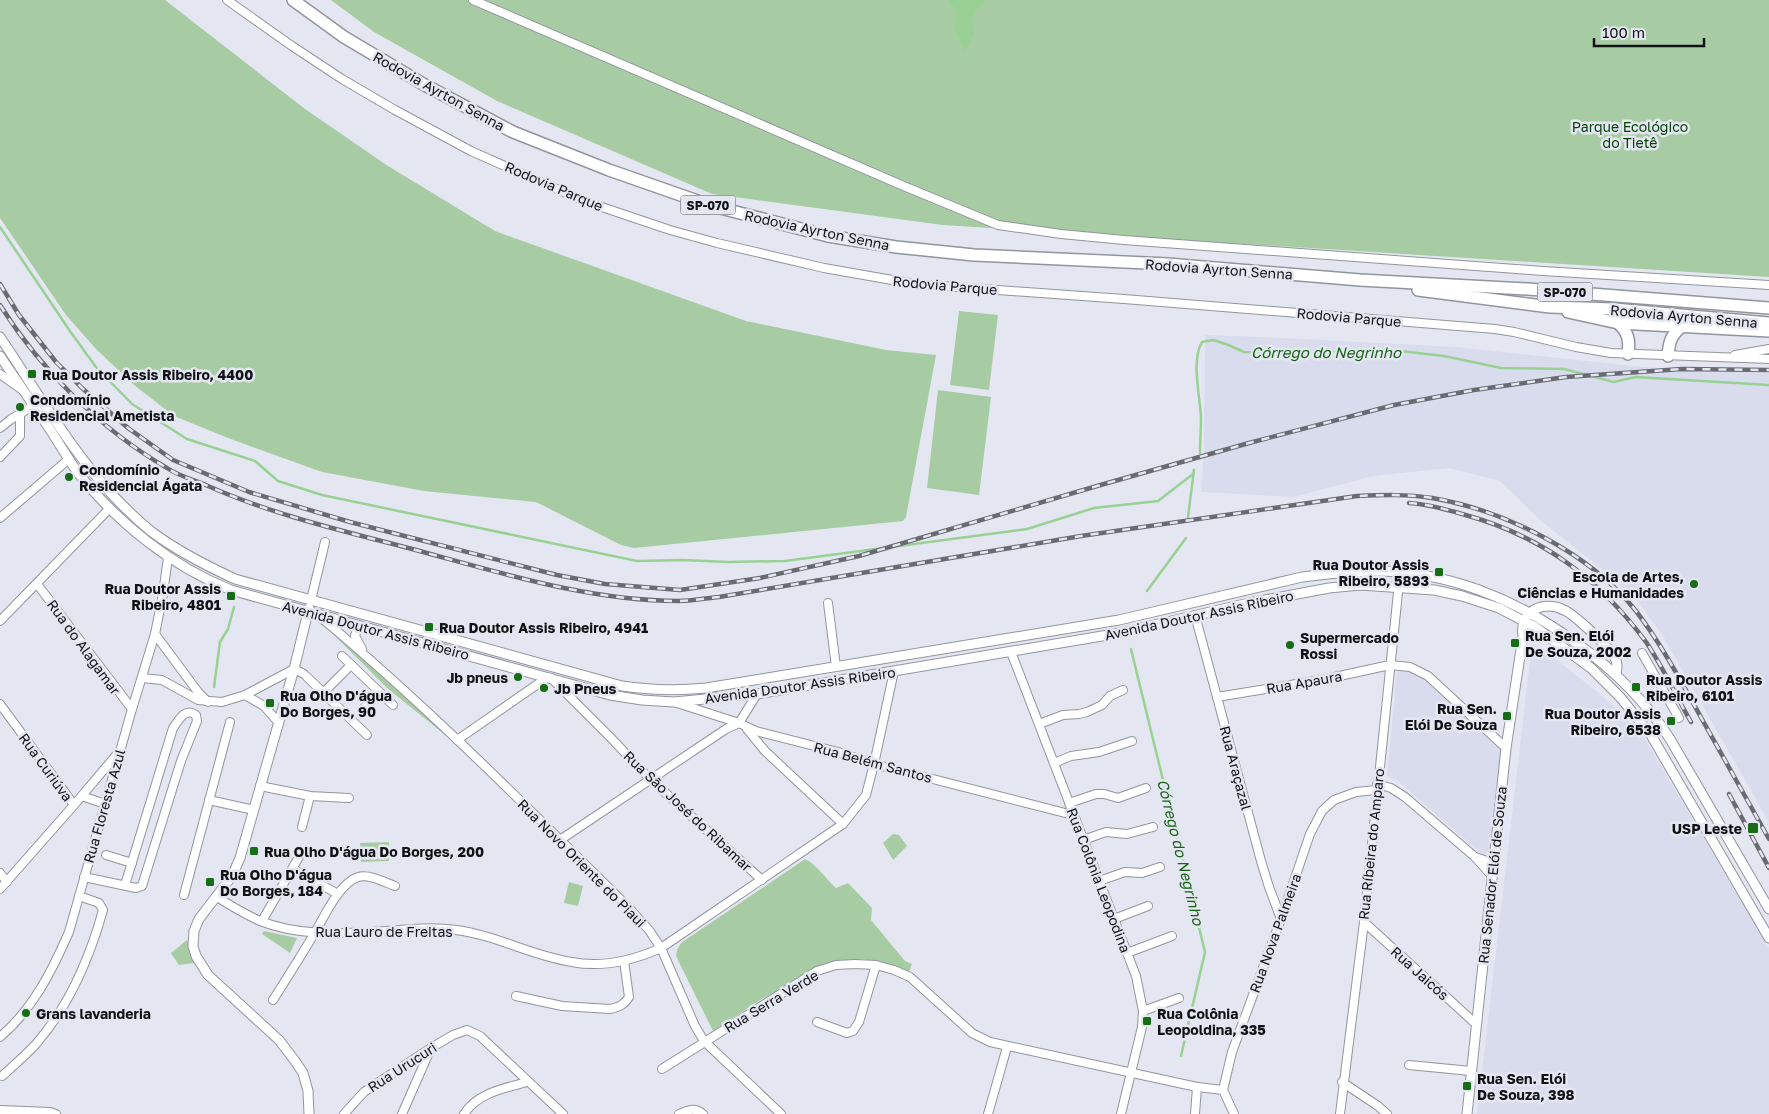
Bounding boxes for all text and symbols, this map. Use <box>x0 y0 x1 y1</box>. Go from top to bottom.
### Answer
scale bar <box>1594 15 1704 47</box>
text: 100 m <box>1602 23 1645 41</box>
street label: Rodovia Ayrton Senna <box>370 48 508 134</box>
park label: Parque Ecológico do Tietê <box>1572 118 1688 151</box>
street label: Rodovia Parque <box>502 158 606 214</box>
road number: SP-070 <box>680 196 736 214</box>
street label: Rodovia Ayrton Senna <box>743 206 891 254</box>
street label: Rodovia Ayrton Senna <box>1145 255 1293 283</box>
street label: Rodovia Parque <box>892 272 998 298</box>
road number: SP-070 <box>1538 282 1592 302</box>
street label: Rodovia Ayrton Senna <box>1610 301 1758 331</box>
street label: Rodovia Parque <box>1296 304 1402 330</box>
water label: Córrego do Negrinho <box>1251 343 1402 362</box>
place label: Rua Doutor Assis Ribeiro, 4400 <box>42 366 253 383</box>
marker: Rua Doutor Assis Ribeiro, 4400 <box>26 368 38 380</box>
place label: Condomínio Residencial Ametista <box>30 391 174 424</box>
marker: Condomínio Residencial Ametista <box>14 401 26 413</box>
place label: Condomínio Residencial Ágata <box>79 461 202 494</box>
marker: Condomínio Residencial Ágata <box>63 471 75 483</box>
place label: Rua Doutor Assis Ribeiro, 5893 <box>1313 556 1429 589</box>
marker: Rua Doutor Assis Ribeiro, 5893 <box>1433 566 1445 578</box>
place label: Escola de Artes, Ciências e Humanidades <box>1517 568 1684 601</box>
marker: Escola de Artes, Ciências e Humanidades <box>1688 578 1700 590</box>
place label: Rua Doutor Assis Ribeiro, 4801 <box>105 580 221 613</box>
street label: Avenida Doutor Assis Ribeiro <box>1103 587 1295 643</box>
marker: Rua Doutor Assis Ribeiro, 4801 <box>225 590 237 602</box>
street label: Rua do Alagamar <box>44 596 125 698</box>
street label: Avenida Doutor Assis Ribeiro <box>281 597 471 663</box>
place label: Rua Doutor Assis Ribeiro, 4941 <box>439 619 648 636</box>
marker: Rua Doutor Assis Ribeiro, 4941 <box>423 621 435 633</box>
place label: Rua Sen. Elói De Souza, 2002 <box>1525 627 1632 660</box>
place label: Supermercado Rossi <box>1300 629 1399 662</box>
marker: Rua Sen. Elói De Souza, 2002 <box>1509 637 1521 649</box>
marker: Supermercado Rossi <box>1284 639 1296 651</box>
street label: Avenida Doutor Assis Ribeiro <box>703 663 897 707</box>
street label: Rua Apaura <box>1265 667 1343 697</box>
place label: Jb pneus <box>446 669 508 686</box>
marker: Jb pneus <box>512 671 524 683</box>
place label: Rua Doutor Assis Ribeiro, 6101 <box>1646 671 1763 704</box>
place label: Jb Pneus <box>554 680 617 697</box>
marker: Rua Doutor Assis Ribeiro, 6101 <box>1630 681 1642 693</box>
marker: Jb Pneus <box>538 682 550 694</box>
place label: Rua Olho D'água Do Borges, 90 <box>280 687 392 720</box>
marker: Rua Olho D'água Do Borges, 90 <box>264 697 276 709</box>
place label: Rua Sen. Elói De Souza <box>1405 700 1497 733</box>
place label: Rua Doutor Assis Ribeiro, 6538 <box>1545 705 1661 738</box>
marker: Rua Sen. Elói De Souza <box>1501 710 1513 722</box>
marker: Rua Doutor Assis Ribeiro, 6538 <box>1665 715 1677 727</box>
street label: Rua Araçazal <box>1217 724 1255 812</box>
street label: Rua Curiúva <box>16 730 76 804</box>
street label: Rua Belém Santos <box>812 738 934 786</box>
street label: Rua Floresta Azul <box>80 747 128 865</box>
street label: Rua São José do Ribamar <box>620 747 756 875</box>
street label: Rua Ríbeira do Amparo <box>1355 767 1387 921</box>
water label: Córrego do Negrinho <box>1153 777 1208 928</box>
street label: Rua Senador Elói de Souza <box>1474 785 1510 965</box>
street label: Rua Novo Oriente do Piaui <box>514 795 650 931</box>
street label: Rua Colônia Leopodina <box>1064 805 1134 955</box>
place label: USP Leste <box>1672 820 1742 837</box>
marker: USP Leste <box>1746 821 1760 835</box>
place label: Rua Olho D'água Do Borges, 200 <box>264 843 484 860</box>
marker: Rua Olho D'água Do Borges, 200 <box>248 845 260 857</box>
place label: Rua Olho D'água Do Borges, 184 <box>220 866 332 899</box>
street label: Rua Nova Palmeira <box>1246 871 1304 995</box>
marker: Rua Olho D'água Do Borges, 184 <box>204 876 216 888</box>
street label: Rua Lauro de Freitas <box>315 923 453 940</box>
street label: Rua Jaicós <box>1388 943 1452 1003</box>
street label: Rua Serra Verde <box>721 966 821 1036</box>
place label: Grans lavanderia <box>36 1005 151 1022</box>
place label: Rua Colônia Leopoldina, 335 <box>1157 1005 1266 1038</box>
marker: Grans lavanderia <box>20 1007 32 1019</box>
marker: Rua Colônia Leopoldina, 335 <box>1141 1015 1153 1027</box>
street label: Rua Urucuri <box>364 1038 440 1096</box>
place label: Rua Sen. Elói De Souza, 398 <box>1477 1070 1575 1103</box>
marker: Rua Sen. Elói De Souza, 398 <box>1461 1080 1473 1092</box>

